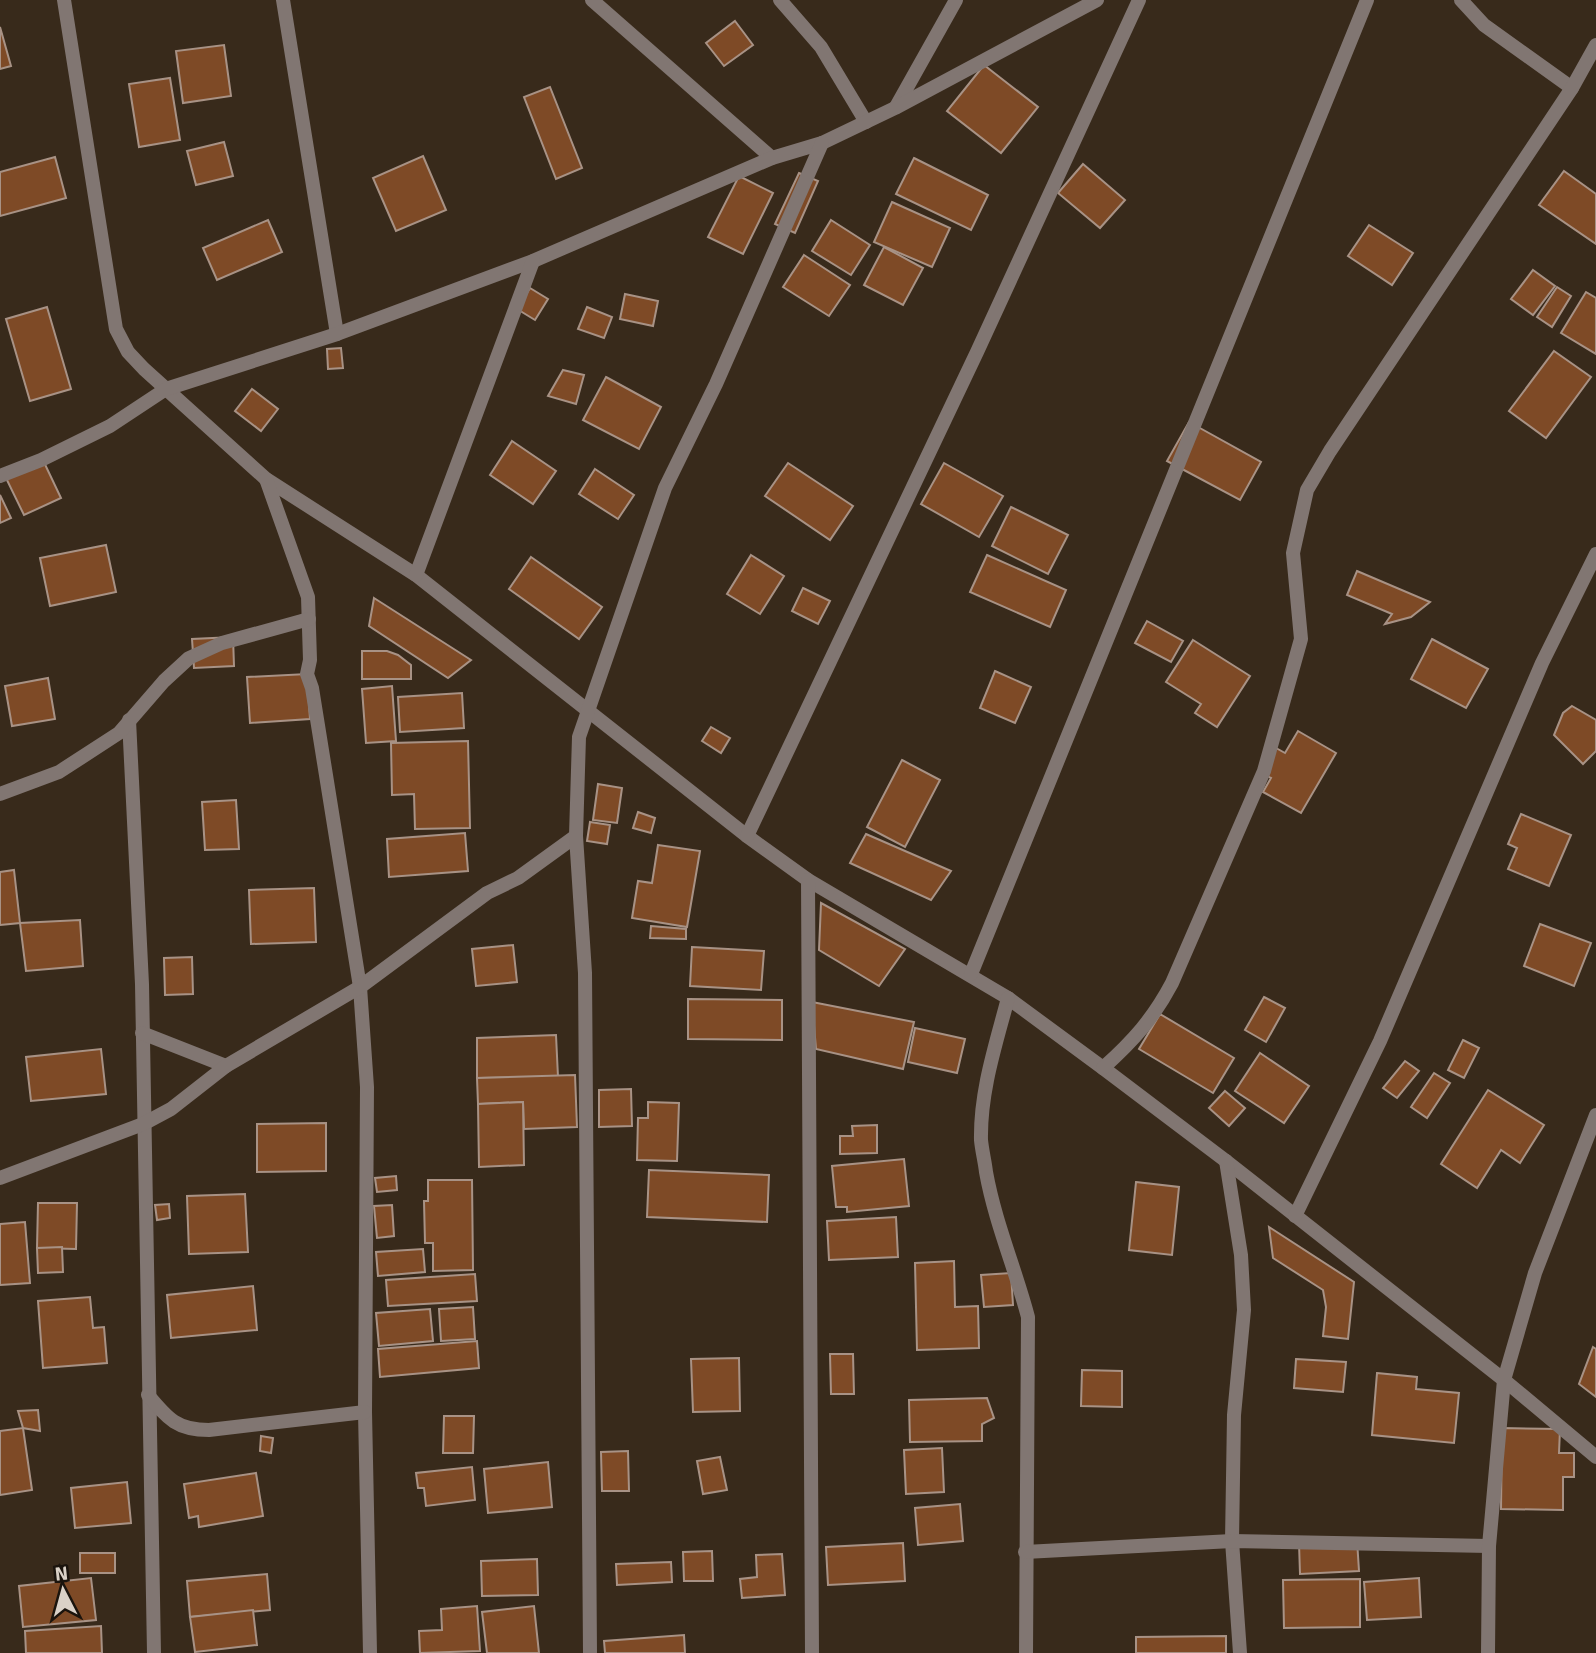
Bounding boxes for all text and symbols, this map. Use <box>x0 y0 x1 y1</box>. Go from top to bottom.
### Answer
north arrow <box>28 1555 98 1625</box>
text: N <box>54 1561 69 1587</box>

